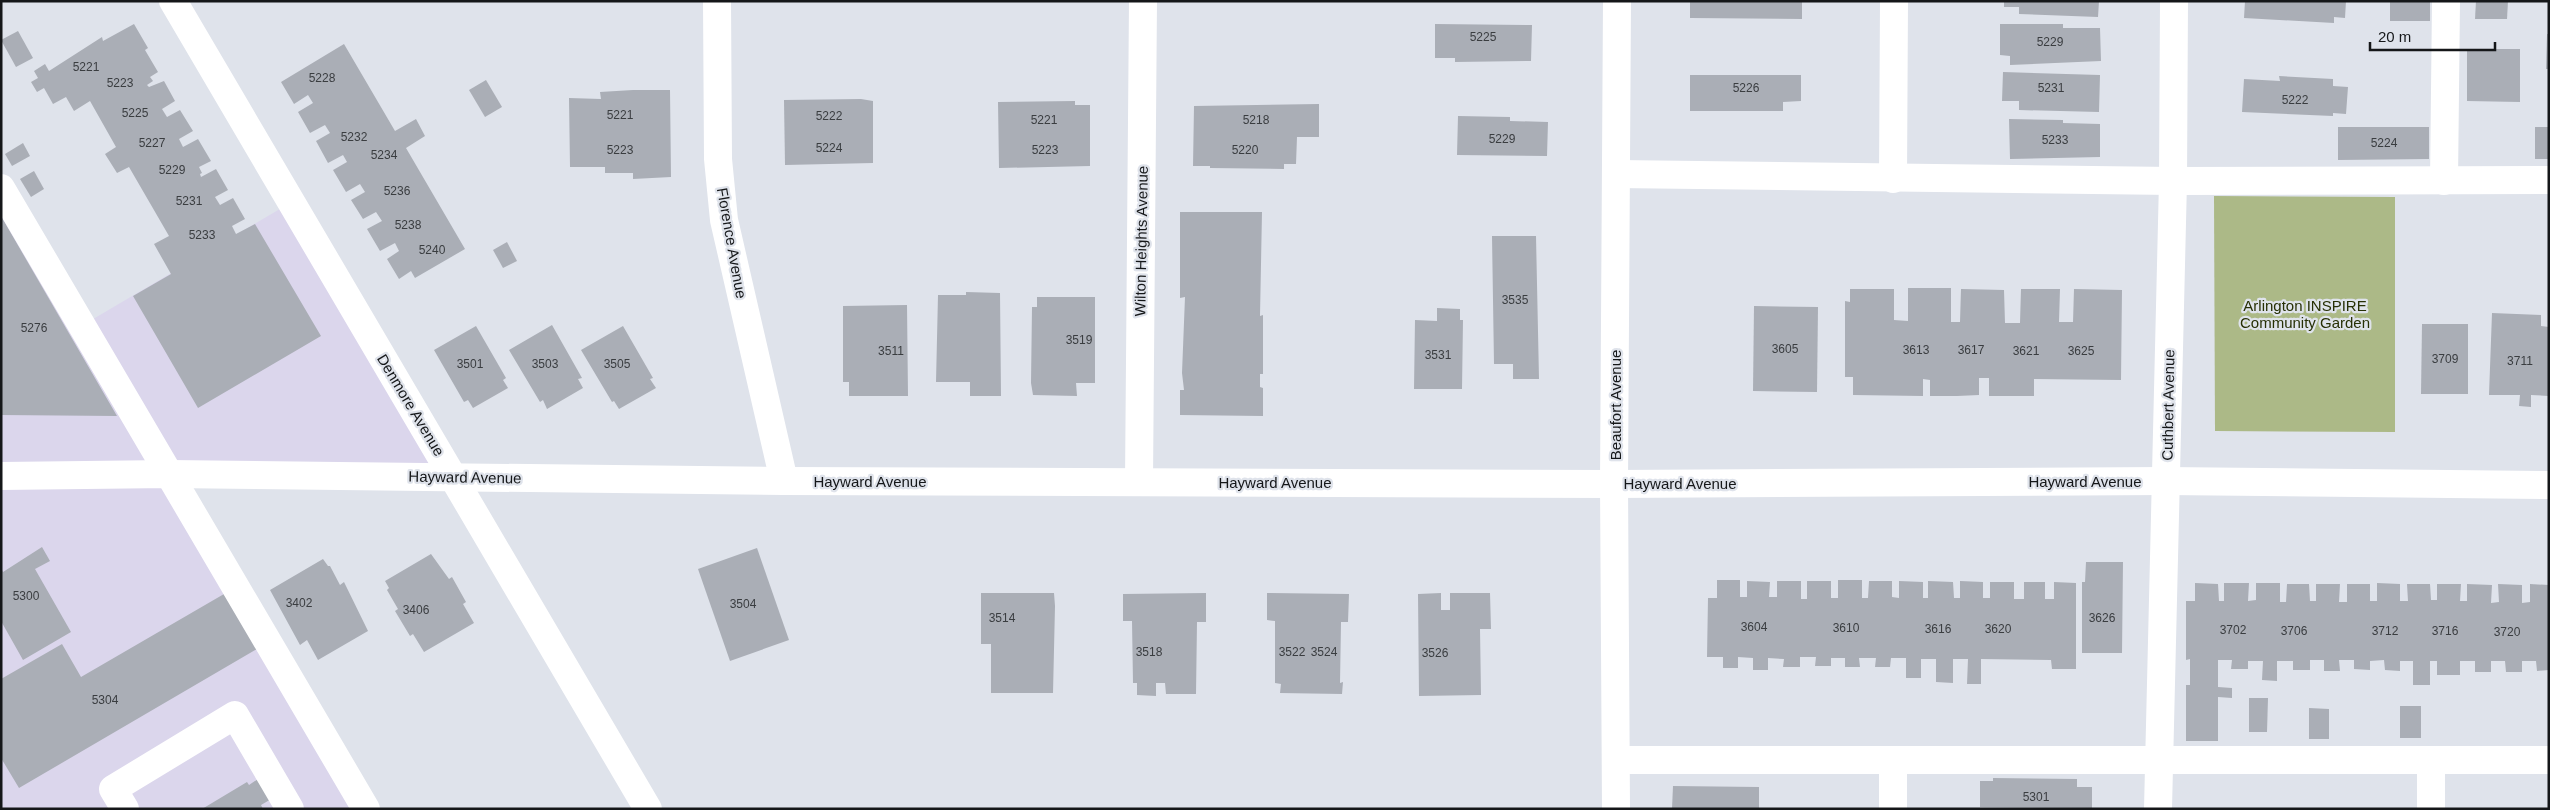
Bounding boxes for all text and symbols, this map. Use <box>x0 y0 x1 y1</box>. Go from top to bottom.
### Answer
scale bar <box>2370 20 2495 52</box>
text: 20 m <box>2378 28 2411 45</box>
house number: 5225 <box>1470 30 1497 44</box>
house number: 5229 <box>2037 35 2064 49</box>
house number: 5221 <box>73 60 100 74</box>
house number: 5228 <box>309 71 336 85</box>
house number: 5223 <box>107 76 134 90</box>
house number: 5226 <box>1733 81 1760 95</box>
house number: 5231 <box>2038 81 2065 95</box>
house number: 5222 <box>2282 93 2309 107</box>
house number: 5225 <box>122 106 149 120</box>
house number: 5221 <box>607 108 634 122</box>
house number: 5222 <box>816 109 843 123</box>
house number: 5221 <box>1031 113 1058 127</box>
house number: 5218 <box>1243 113 1270 127</box>
house number: 5232 <box>341 130 368 144</box>
house number: 5229 <box>1489 132 1516 146</box>
house number: 5233 <box>2042 133 2069 147</box>
house number: 5227 <box>139 136 166 150</box>
house number: 5224 <box>2371 136 2398 150</box>
house number: 5224 <box>816 141 843 155</box>
house number: 5223 <box>607 143 634 157</box>
house number: 5223 <box>1032 143 1059 157</box>
house number: 5220 <box>1232 143 1259 157</box>
house number: 5234 <box>371 148 398 162</box>
house number: 5229 <box>159 163 186 177</box>
street label: Wilton Heights Avenue <box>1131 166 1151 316</box>
house number: 5236 <box>384 184 411 198</box>
street label: Florence Avenue <box>714 186 750 300</box>
house number: 5231 <box>176 194 203 208</box>
house number: 5238 <box>395 218 422 232</box>
house number: 5233 <box>189 228 216 242</box>
house number: 5240 <box>419 243 446 257</box>
house number: 3535 <box>1502 293 1529 307</box>
park label: Arlington INSPIRE Community Garden <box>2240 297 2370 331</box>
house number: 5276 <box>21 321 48 335</box>
house number: 3519 <box>1066 333 1093 347</box>
house number: 3605 <box>1772 342 1799 356</box>
house number: 3613 <box>1903 343 1930 357</box>
house number: 3617 <box>1958 343 1985 357</box>
house number: 3511 <box>878 344 904 358</box>
house number: 3621 <box>2013 344 2040 358</box>
house number: 3625 <box>2068 344 2095 358</box>
house number: 3531 <box>1425 348 1452 362</box>
street label: Cuthbert Avenue <box>2159 349 2177 461</box>
street label: Beaufort Avenue <box>1607 350 1624 460</box>
street label: Denmore Avenue <box>374 351 448 459</box>
house number: 3709 <box>2432 352 2459 366</box>
house number: 3711 <box>2507 354 2533 368</box>
house number: 3501 <box>457 357 484 371</box>
house number: 3503 <box>532 357 559 371</box>
house number: 3505 <box>604 357 631 371</box>
street label: Hayward Avenue <box>408 468 522 486</box>
street label: Hayward Avenue <box>813 473 927 490</box>
street label: Hayward Avenue <box>2028 473 2142 490</box>
street label: Hayward Avenue <box>1218 474 1332 491</box>
street label: Hayward Avenue <box>1623 475 1737 492</box>
house number: 5300 <box>13 589 40 603</box>
house number: 3402 <box>286 596 313 610</box>
house number: 3504 <box>730 597 757 611</box>
house number: 3406 <box>403 603 430 617</box>
house number: 3514 <box>989 611 1016 625</box>
house number: 3626 <box>2089 611 2116 625</box>
house number: 3604 <box>1741 620 1768 634</box>
house number: 3610 <box>1833 621 1860 635</box>
house number: 3616 <box>1925 622 1952 636</box>
house number: 3620 <box>1985 622 2012 636</box>
house number: 3702 <box>2220 623 2247 637</box>
house number: 3706 <box>2281 624 2308 638</box>
house number: 3712 <box>2372 624 2399 638</box>
house number: 3716 <box>2432 624 2459 638</box>
house number: 3720 <box>2494 625 2521 639</box>
house number: 3518 <box>1136 645 1163 659</box>
house number: 3522 <box>1279 645 1306 659</box>
house number: 3524 <box>1311 645 1338 659</box>
house number: 3526 <box>1422 646 1449 660</box>
house number: 5304 <box>92 693 119 707</box>
house number: 5301 <box>2023 790 2050 804</box>

